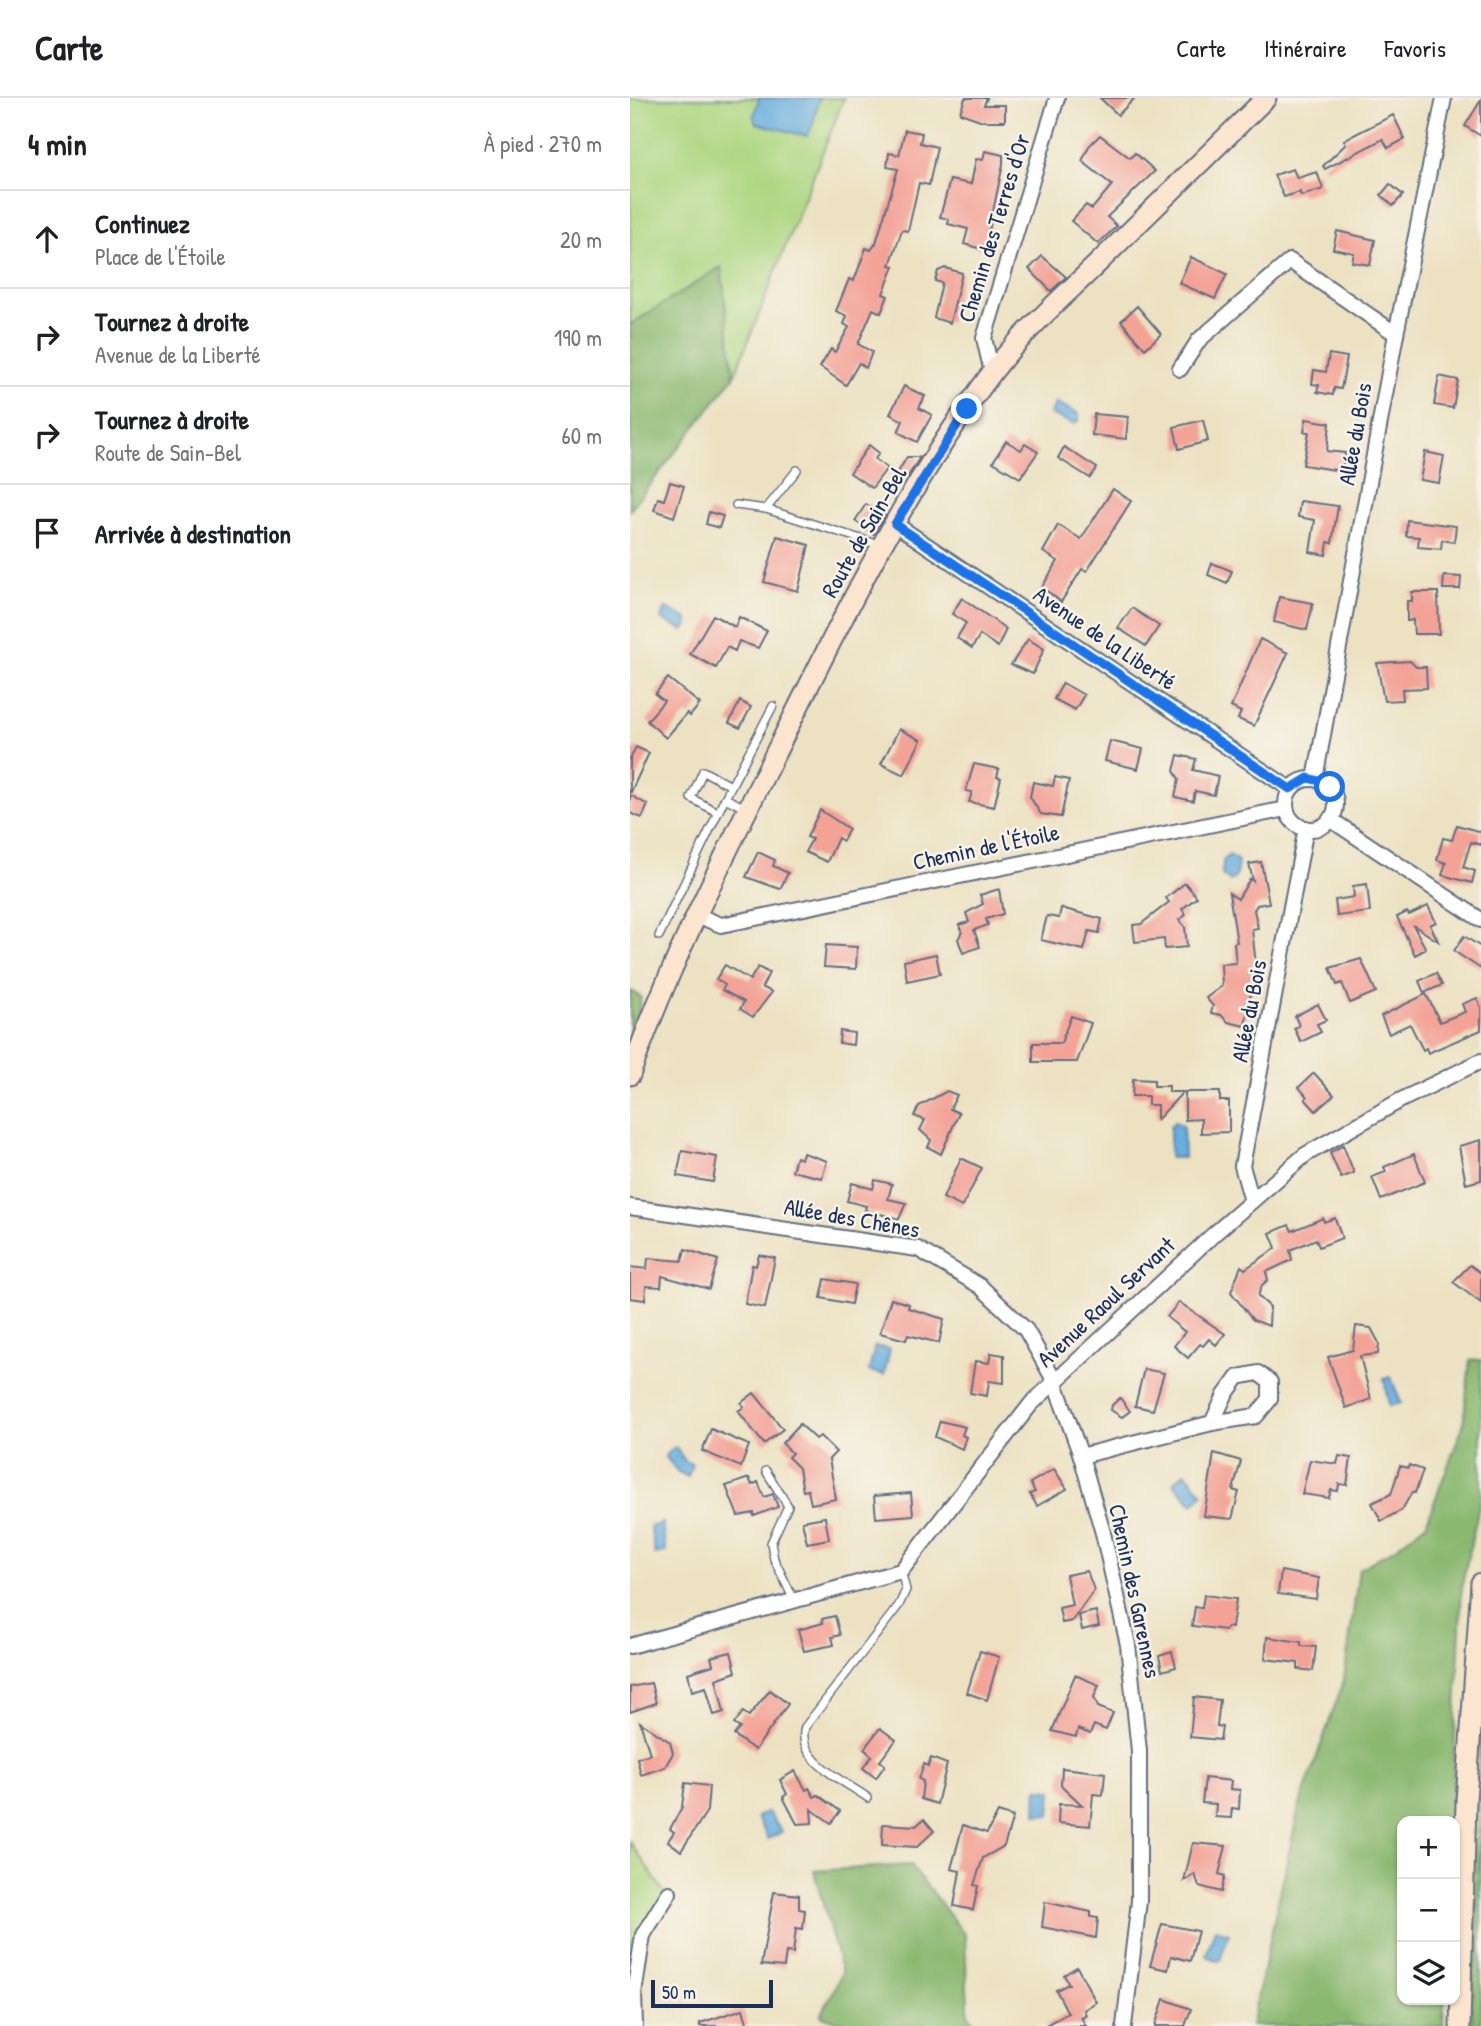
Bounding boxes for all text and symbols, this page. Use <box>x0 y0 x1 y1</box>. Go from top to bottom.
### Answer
text: Carte <box>35 26 103 70</box>
text: Carte <box>1176 32 1226 64</box>
text: Itinéraire <box>1264 32 1346 64</box>
text: Favoris <box>1384 32 1446 64</box>
text: 4 min <box>28 124 87 164</box>
text: À pied · 270 m <box>484 128 602 159</box>
street label: Chemin des Terres d'Or <box>950 130 1037 326</box>
text: Continuez <box>95 206 190 241</box>
icon: ahead <box>28 220 66 258</box>
text: 20 m <box>560 224 602 255</box>
text: Place de l'Étoile <box>95 241 226 272</box>
text: Tournez à droite <box>95 304 249 339</box>
icon: right <box>28 318 66 356</box>
text: 190 m <box>554 322 602 353</box>
text: Avenue de la Liberté <box>95 339 261 370</box>
street label: Allée du Bois <box>1330 380 1379 487</box>
route end <box>951 393 982 424</box>
text: Tournez à droite <box>95 402 249 437</box>
icon: right <box>28 416 66 454</box>
text: 60 m <box>562 420 602 451</box>
text: Route de Sain-Bel <box>95 437 241 468</box>
street label: Route de Sain-Bel <box>814 460 914 603</box>
icon: arrive <box>28 514 66 552</box>
text: Arrivée à destination <box>95 516 291 551</box>
street label: Avenue de la Liberté <box>1028 578 1183 697</box>
route start <box>1314 771 1345 802</box>
street label: Chemin de l'Étoile <box>910 816 1062 877</box>
street label: Allée du Bois <box>1223 957 1274 1064</box>
street label: Allée des Chênes <box>782 1190 922 1245</box>
street label: Avenue Raoul Servant <box>1030 1229 1182 1374</box>
street label: Chemin des Garennes <box>1102 1501 1169 1681</box>
map controls <box>1397 1816 1460 2005</box>
button: + <box>1397 1816 1460 1879</box>
button: − <box>1397 1879 1460 1942</box>
button: layers <box>1397 1942 1460 2005</box>
scale bar <box>651 1977 774 2009</box>
text: 50 m <box>662 1979 696 2005</box>

